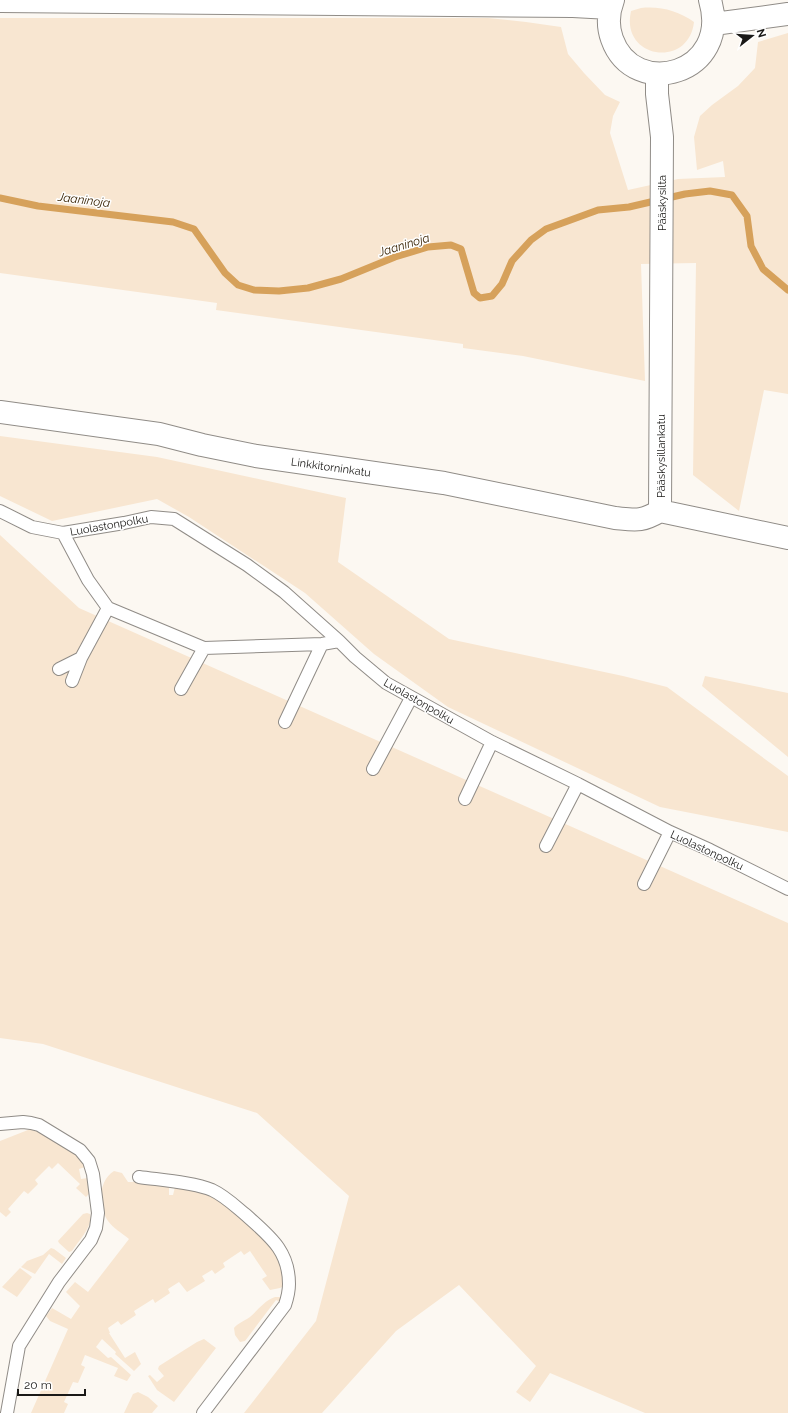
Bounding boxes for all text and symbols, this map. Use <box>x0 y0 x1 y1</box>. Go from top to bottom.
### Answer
north arrow <box>732 16 772 56</box>
text: N <box>754 27 769 39</box>
street label: Pääskysilta <box>656 175 669 231</box>
water label: Jaaninoja <box>56 190 111 210</box>
water label: Jaaninoja <box>376 231 431 260</box>
street label: Pääskysillankatu <box>655 414 668 498</box>
street label: Linkkitorninkatu <box>290 455 372 480</box>
street label: Luolastonpolku <box>69 512 149 539</box>
street label: Luolastonpolku <box>381 676 456 727</box>
street label: Luolastonpolku <box>668 828 745 873</box>
scale bar <box>18 1371 85 1397</box>
text: 20 m <box>24 1378 52 1392</box>

